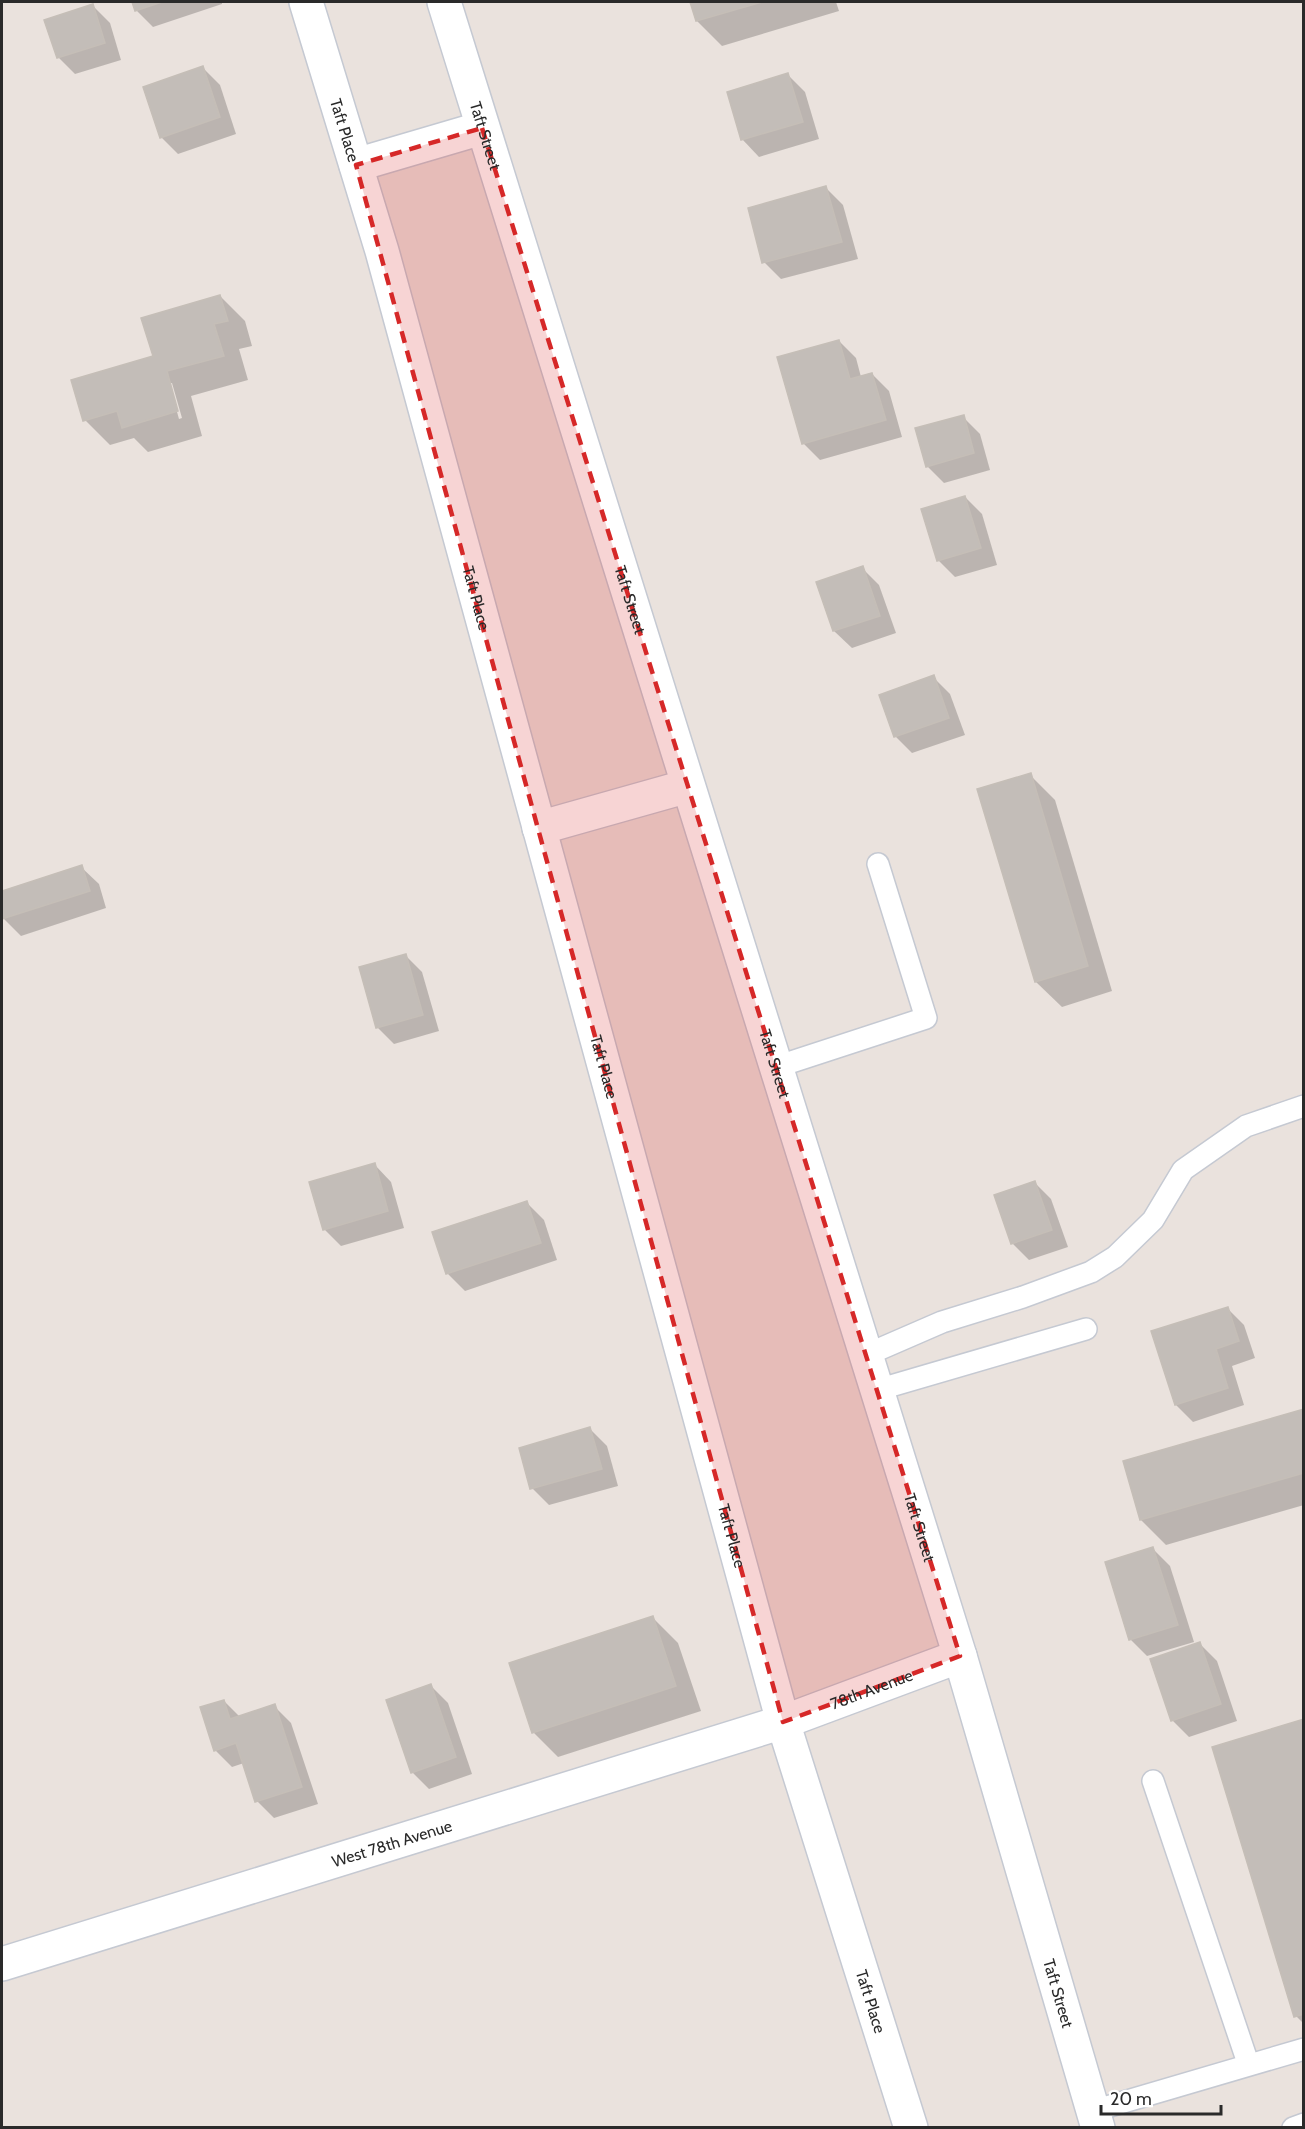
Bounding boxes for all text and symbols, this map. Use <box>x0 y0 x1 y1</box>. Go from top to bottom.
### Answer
street label: Taft Place <box>326 96 364 164</box>
street label: Taft Street <box>466 99 505 173</box>
street label: Taft Street <box>611 563 650 637</box>
street label: Taft Place <box>459 564 494 632</box>
street label: Taft Street <box>756 1027 795 1101</box>
street label: Taft Place <box>587 1033 622 1101</box>
street label: Taft Street <box>900 1491 940 1565</box>
street label: Taft Place <box>714 1502 750 1570</box>
street label: 78th Avenue <box>828 1665 915 1713</box>
street label: West 78th Avenue <box>329 1816 454 1871</box>
street label: Taft Street <box>1040 1957 1078 2030</box>
street label: Taft Place <box>852 1967 890 2035</box>
scale bar <box>1101 2078 1221 2116</box>
text: 20 m <box>1110 2088 1152 2110</box>

